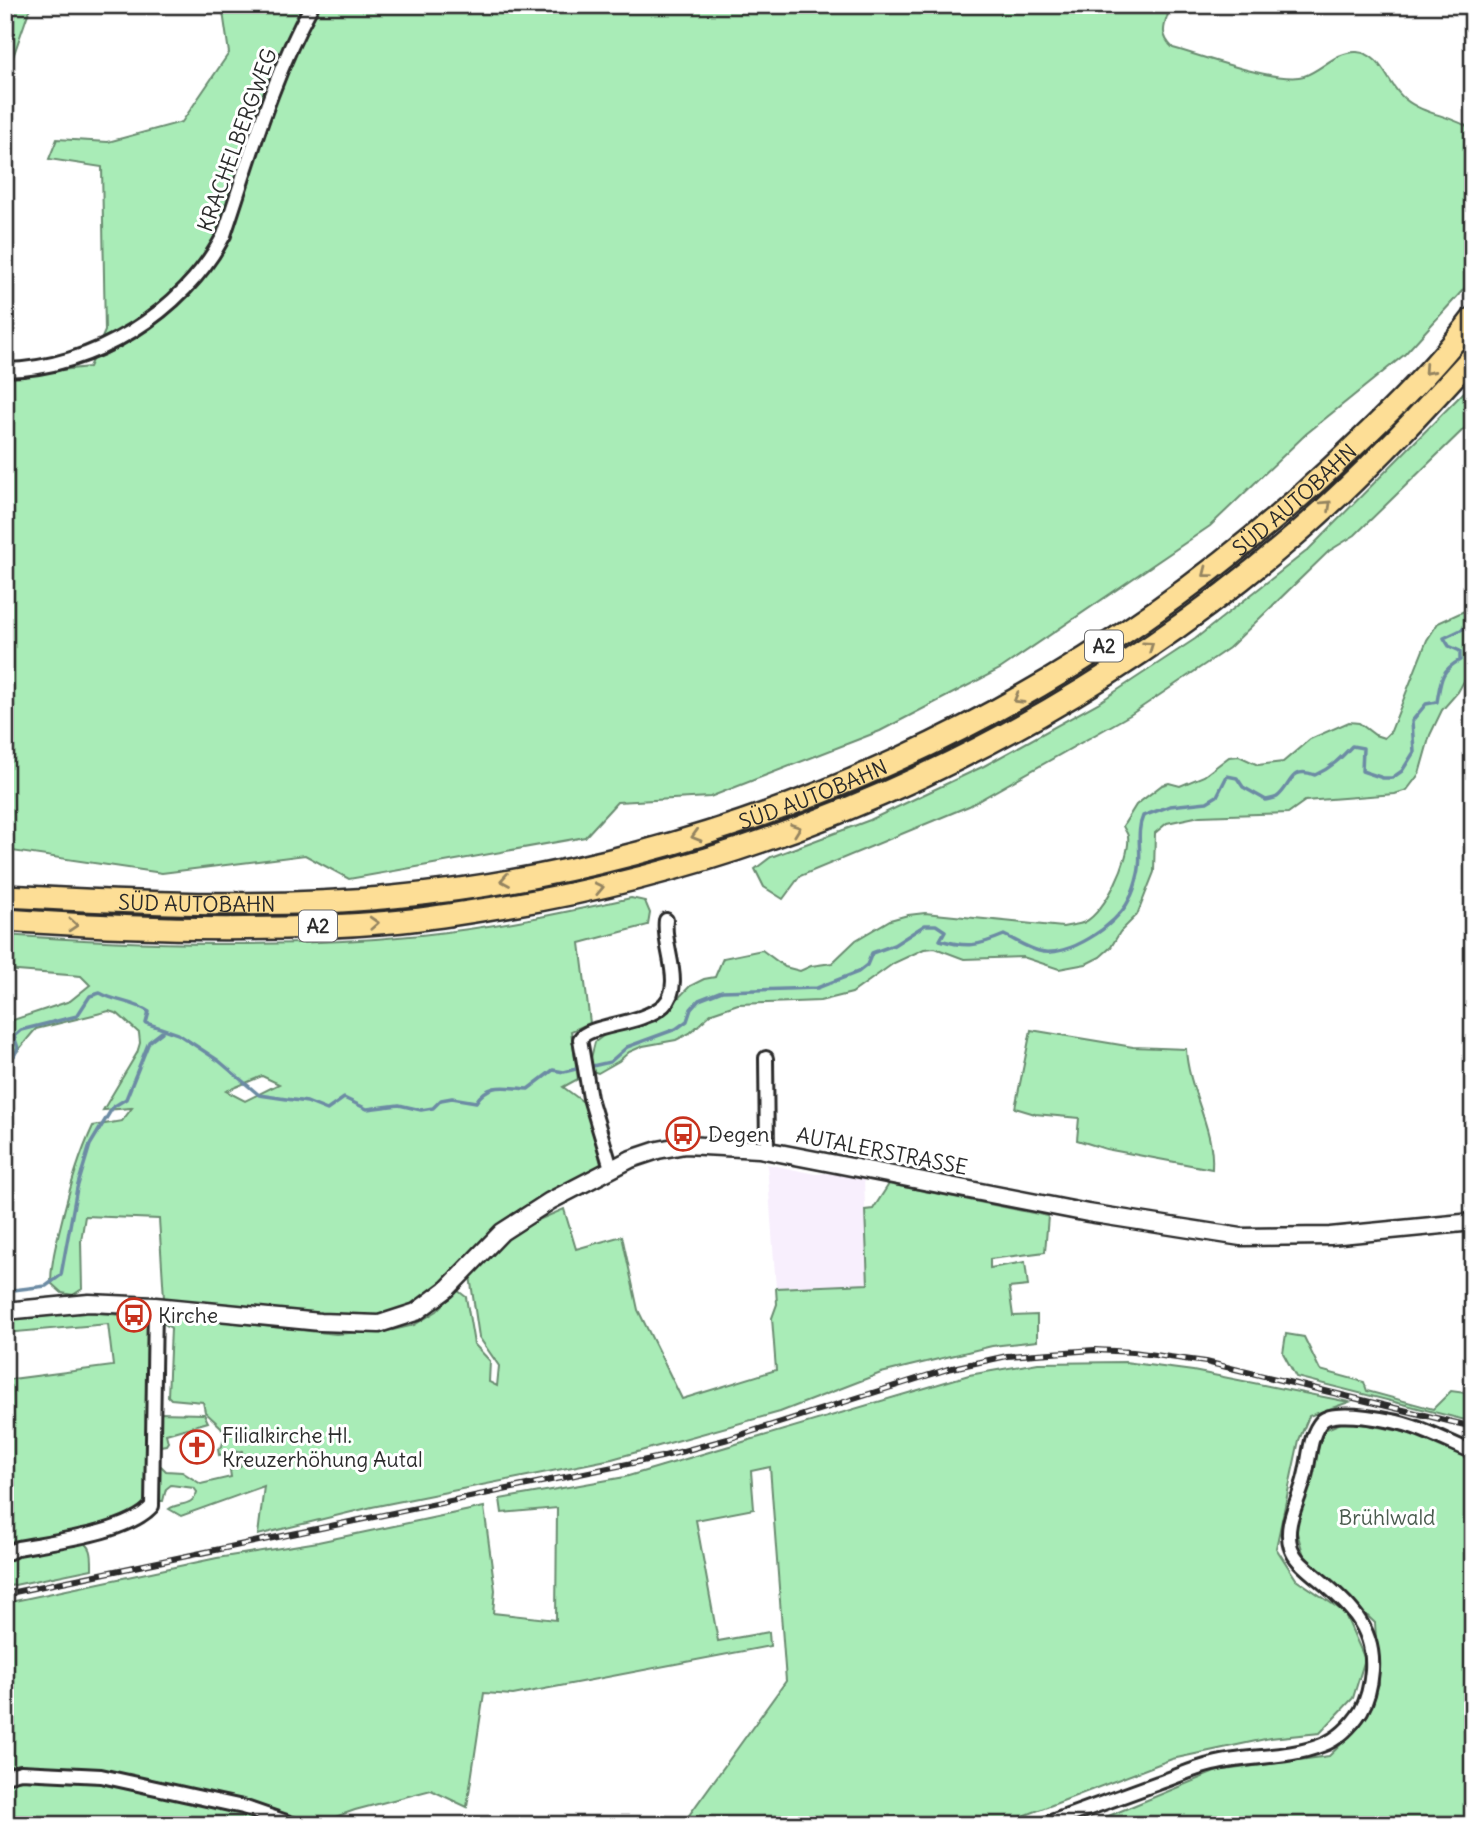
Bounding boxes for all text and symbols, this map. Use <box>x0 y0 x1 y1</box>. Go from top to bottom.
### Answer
street label: KRACHELBERGWEG <box>191 45 283 235</box>
one-way arrow <box>1423 362 1436 375</box>
street label: SÜD AUTOBAHN <box>1227 438 1362 562</box>
one-way arrow <box>1319 500 1332 513</box>
one-way arrow <box>1202 565 1214 578</box>
road number: A2 <box>1085 631 1123 662</box>
one-way arrow <box>1141 642 1154 654</box>
one-way arrow <box>1012 691 1025 704</box>
street label: SÜD AUTOBAHN <box>735 753 891 835</box>
one-way arrow <box>789 823 801 837</box>
one-way arrow <box>691 827 703 842</box>
one-way arrow <box>499 872 511 887</box>
one-way arrow <box>593 882 605 897</box>
street label: SÜD AUTOBAHN <box>118 888 276 917</box>
road number: A2 <box>299 910 337 942</box>
one-way arrow <box>369 916 380 931</box>
one-way arrow <box>68 917 79 932</box>
bus stop icon: Degen <box>664 1115 702 1153</box>
place label: Degen <box>708 1121 769 1148</box>
street label: AUTALERSTRASSE <box>794 1121 970 1181</box>
bus stop icon: Kirche <box>115 1296 153 1334</box>
place label: Kirche <box>158 1302 218 1329</box>
place label: Filialkirche Hl. Kreuzerhöhung Autal <box>222 1422 423 1473</box>
church icon: Filialkirche Hl. Kreuzerhöhung Autal <box>178 1428 216 1466</box>
park label: Brühlwald <box>1339 1504 1435 1531</box>

